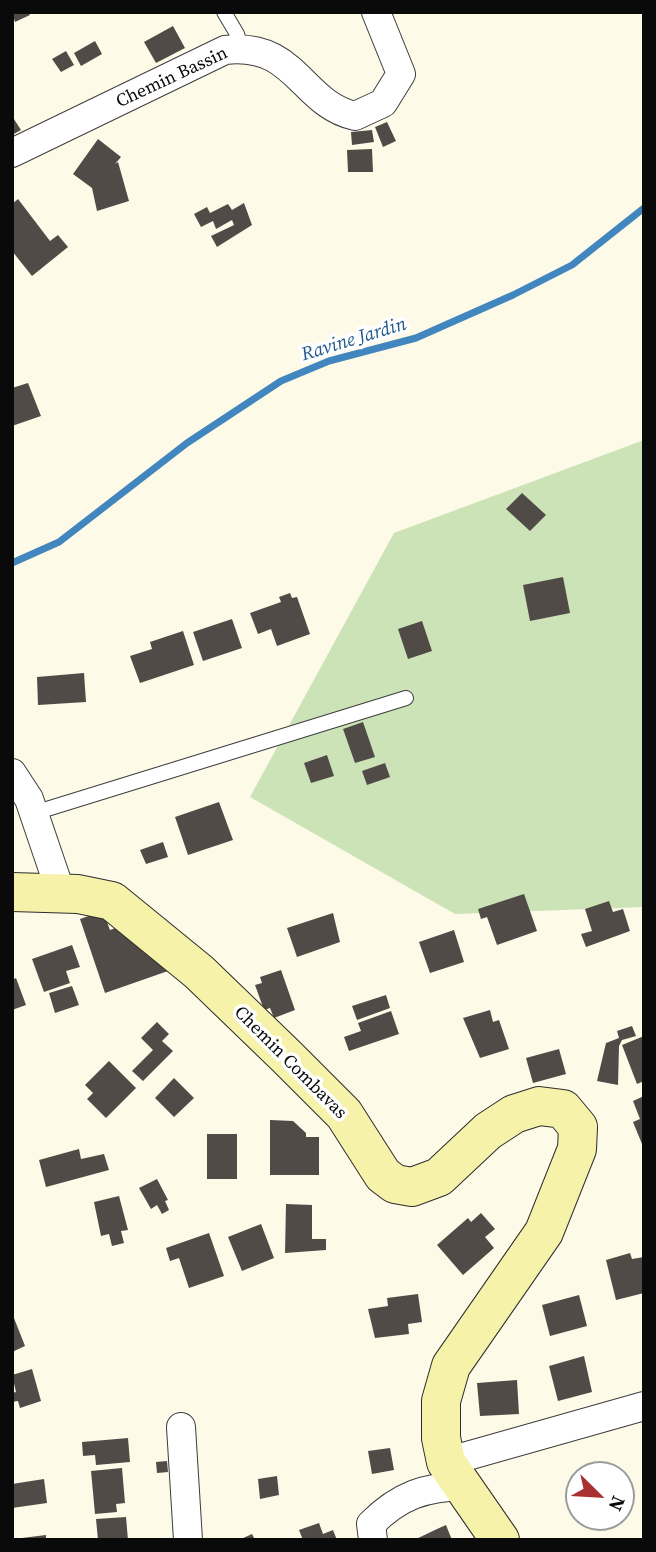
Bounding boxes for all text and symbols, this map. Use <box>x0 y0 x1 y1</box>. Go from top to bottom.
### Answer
street label: Chemin Bassin <box>113 43 231 113</box>
water label: Ravine Jardin <box>299 313 409 367</box>
street label: Chemin Combavas <box>229 1002 351 1124</box>
north arrow <box>565 1461 635 1531</box>
text: N <box>603 1492 632 1515</box>

